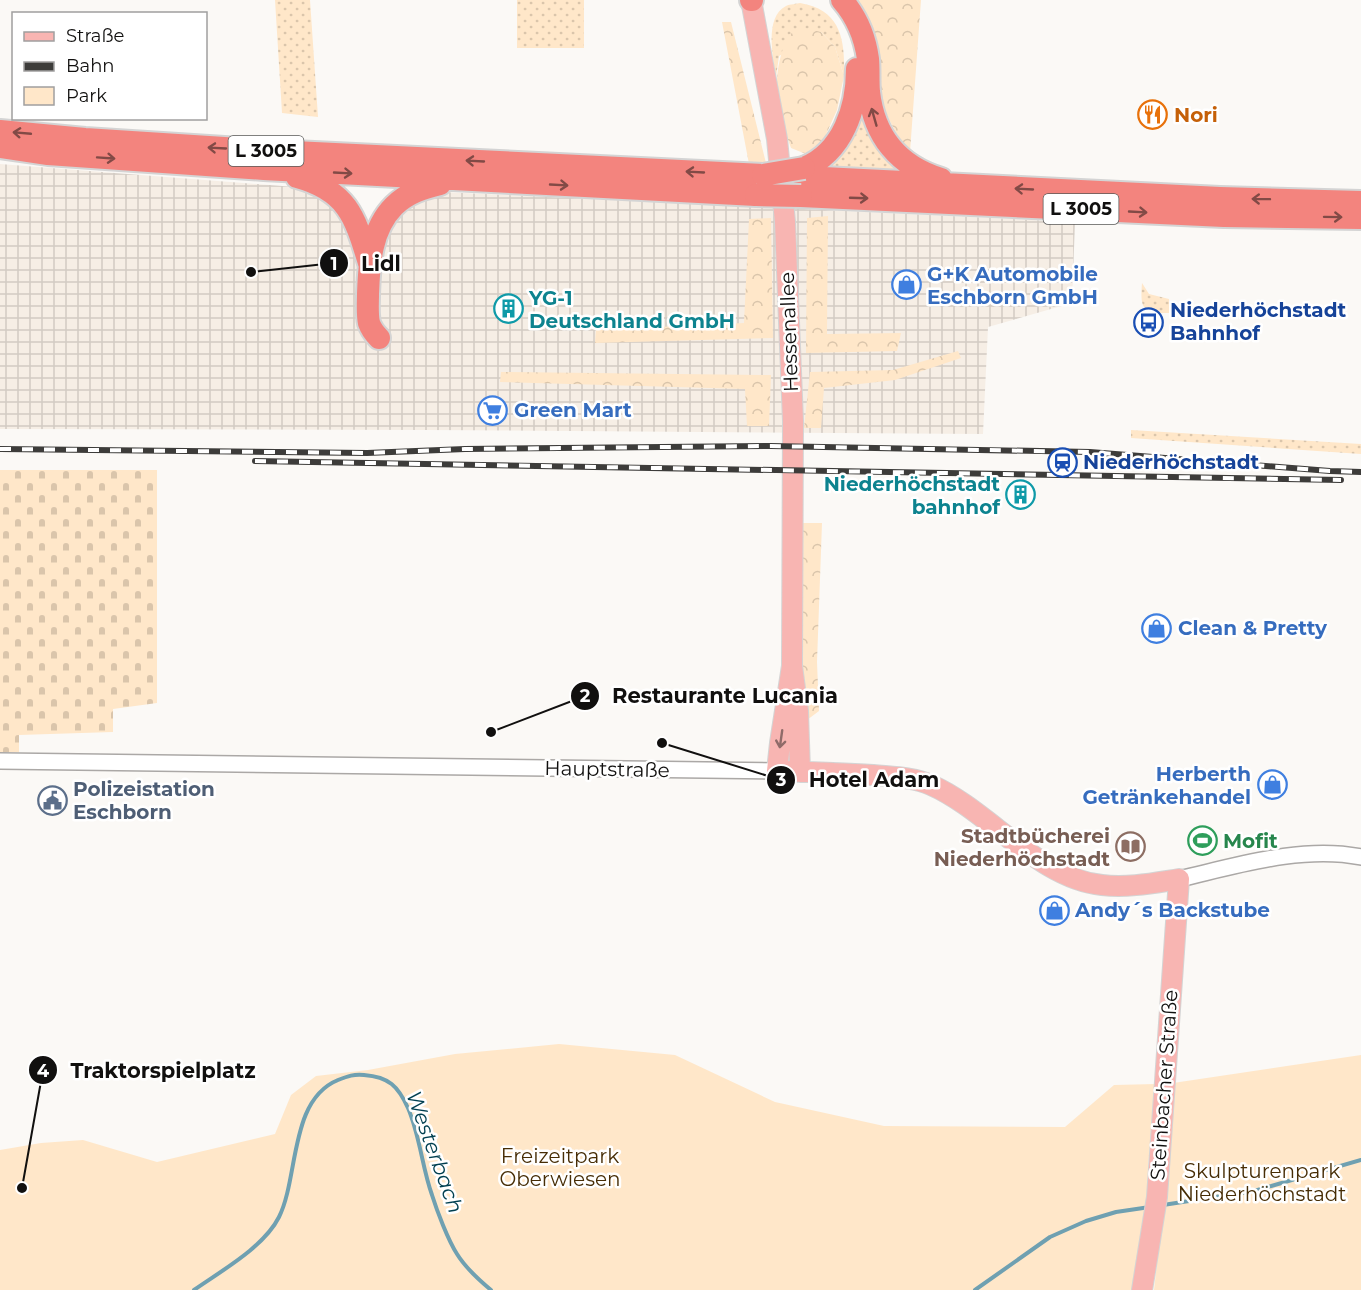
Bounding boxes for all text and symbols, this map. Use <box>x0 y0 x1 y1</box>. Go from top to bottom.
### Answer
legend <box>12 12 207 120</box>
text: Straße <box>66 25 125 47</box>
text: Bahn <box>66 55 115 77</box>
text: Park <box>66 85 107 107</box>
restaurant icon: Nori <box>1137 99 1169 131</box>
place label: Nori <box>1174 103 1218 127</box>
one-way arrow <box>868 107 879 126</box>
one-way arrow <box>13 127 33 138</box>
road number: L 3005 <box>228 136 304 166</box>
one-way arrow <box>207 142 227 153</box>
one-way arrow <box>95 152 115 163</box>
one-way arrow <box>465 155 485 166</box>
one-way arrow <box>686 167 705 178</box>
one-way arrow <box>332 168 352 179</box>
one-way arrow <box>549 179 569 190</box>
one-way arrow <box>1014 183 1034 194</box>
one-way arrow <box>849 193 869 204</box>
road number: L 3005 <box>1044 194 1118 224</box>
one-way arrow <box>1251 194 1271 205</box>
one-way arrow <box>1128 206 1148 217</box>
one-way arrow <box>1322 211 1342 223</box>
callout: Lidl <box>319 244 413 283</box>
text: Lidl <box>361 251 401 276</box>
text: 1 <box>330 253 338 275</box>
place label: G+K Automobile Eschborn GmbH <box>927 262 1098 309</box>
shop icon: G+K Automobile Eschborn GmbH <box>890 269 922 301</box>
street label: Hessenallee <box>775 272 803 392</box>
place label: YG-1 Deutschland GmbH <box>528 286 735 333</box>
building icon: YG-1 Deutschland GmbH <box>492 293 524 325</box>
place label: Niederhöchstadt Bahnhof <box>1170 298 1347 345</box>
bus stop icon: Niederhöchstadt Bahnhof <box>1133 306 1165 338</box>
supermarket icon: Green Mart <box>477 394 509 426</box>
place label: Green Mart <box>514 398 632 422</box>
station icon: Niederhöchstadt <box>1046 446 1078 478</box>
place label: Niederhöchstadt <box>1083 450 1260 474</box>
place label: Niederhöchstadt bahnhof <box>824 472 1001 519</box>
building icon: Niederhöchstadt bahnhof <box>1005 479 1037 511</box>
shop icon: Clean & Pretty <box>1141 612 1173 644</box>
place label: Clean & Pretty <box>1178 616 1328 640</box>
callout: Restaurante Lucania <box>570 676 850 715</box>
text: Restaurante Lucania <box>612 683 838 708</box>
text: 2 <box>580 685 591 707</box>
one-way arrow <box>775 729 786 749</box>
street label: Hauptstraße <box>544 756 670 782</box>
callout: Hotel Adam <box>766 760 951 799</box>
place label: Herberth Getränkehandel <box>1082 762 1251 809</box>
text: Hotel Adam <box>809 767 939 792</box>
text: 3 <box>775 769 787 791</box>
shop icon: Herberth Getränkehandel <box>1256 769 1288 801</box>
place label: Polizeistation Eschborn <box>73 777 215 824</box>
public building icon: Polizeistation Eschborn <box>36 784 68 816</box>
place label: Stadtbücherei Niederhöchstadt <box>934 824 1110 871</box>
sports icon: Mofit <box>1186 825 1218 857</box>
place label: Mofit <box>1223 829 1278 853</box>
library icon: Stadtbücherei Niederhöchstadt <box>1115 831 1147 863</box>
shop icon: Andy´s Backstube <box>1038 894 1070 926</box>
place label: Andy´s Backstube <box>1074 898 1270 922</box>
street label: Steinbacher Straße <box>1145 989 1183 1181</box>
callout: Traktorspielplatz <box>28 1051 267 1090</box>
text: Traktorspielplatz <box>70 1058 256 1083</box>
text: 4 <box>37 1060 50 1082</box>
water label: Westerbach <box>401 1088 469 1216</box>
park label: Freizeitpark Oberwiesen <box>499 1144 621 1191</box>
park label: Skulpturenpark Niederhöchstadt <box>1178 1159 1346 1206</box>

